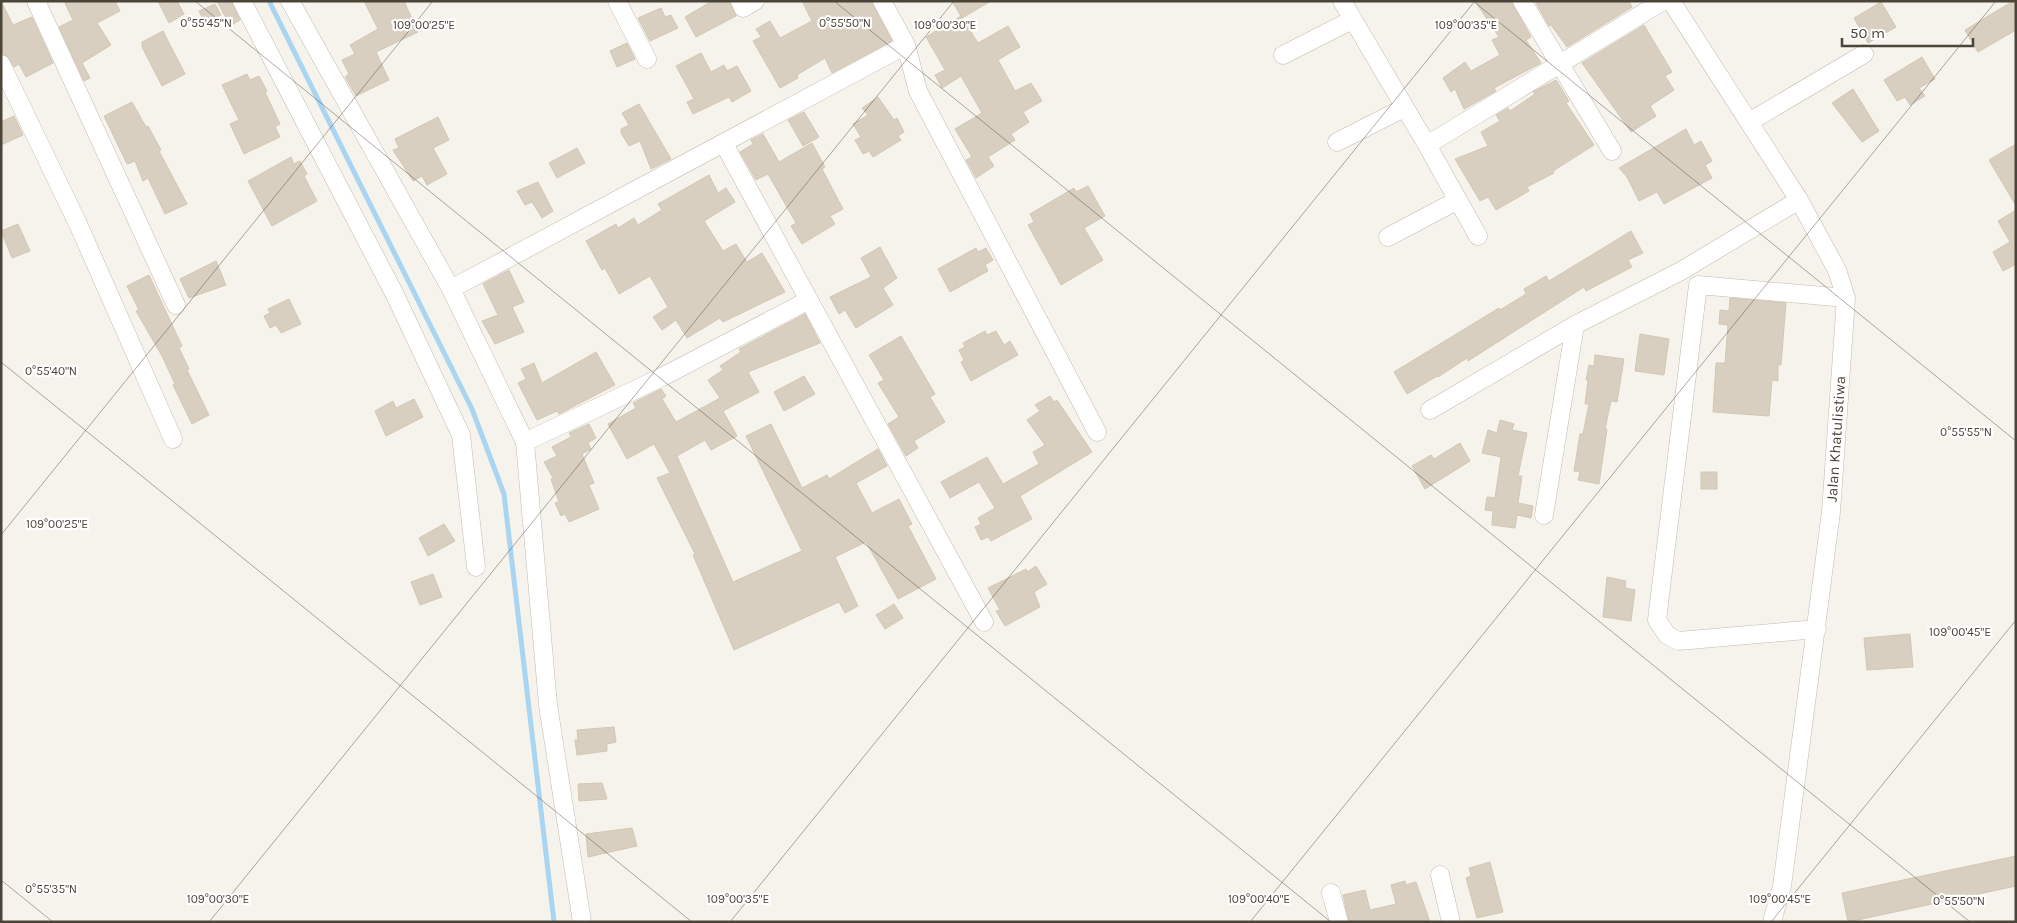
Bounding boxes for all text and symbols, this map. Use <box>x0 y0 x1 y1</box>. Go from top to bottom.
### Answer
scale bar <box>1842 15 1973 47</box>
text: 0°55'45"N <box>180 16 232 30</box>
text: 0°55'50"N <box>819 16 871 30</box>
text: 109°00'25"E <box>393 18 455 32</box>
text: 109°00'30"E <box>914 18 976 32</box>
text: 109°00'35"E <box>1435 18 1497 32</box>
text: 50 m <box>1850 24 1885 42</box>
text: 0°55'40"N <box>25 364 77 378</box>
street label: Jalan Khatulistiwa <box>1823 375 1849 503</box>
text: 0°55'55"N <box>1940 425 1992 439</box>
text: 109°00'25"E <box>26 517 88 531</box>
text: 109°00'45"E <box>1929 625 1991 639</box>
text: 0°55'35"N <box>25 882 77 896</box>
text: 109°00'30"E <box>187 892 249 906</box>
text: 109°00'35"E <box>707 892 769 906</box>
text: 109°00'40"E <box>1228 892 1290 906</box>
text: 109°00'45"E <box>1749 892 1811 906</box>
text: 0°55'50"N <box>1933 894 1985 908</box>

